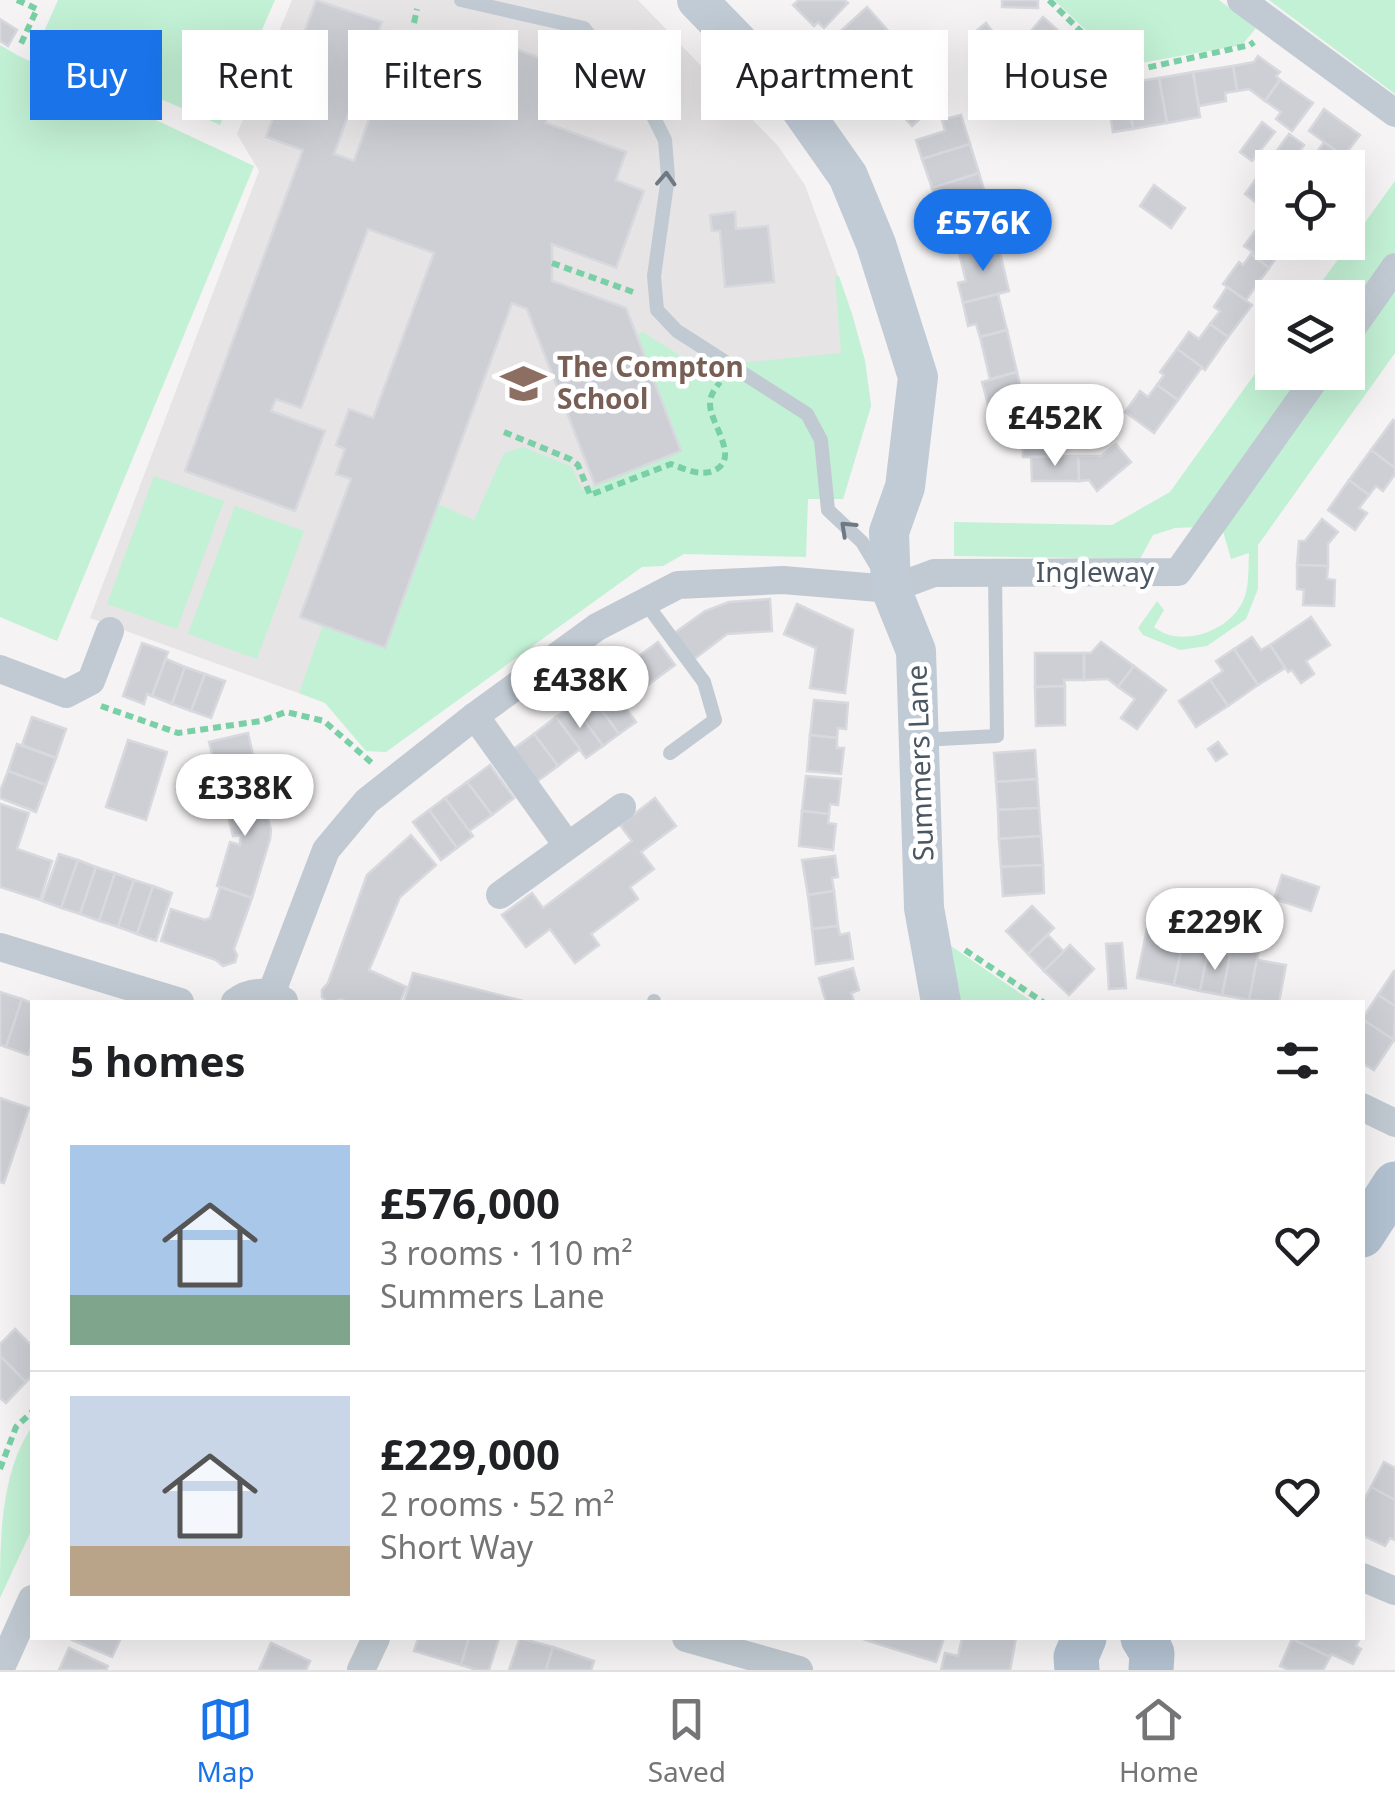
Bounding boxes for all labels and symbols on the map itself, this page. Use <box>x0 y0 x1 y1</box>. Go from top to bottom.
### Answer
one-way arrow <box>655 171 676 187</box>
pin: £576K <box>913 189 1053 274</box>
place label: The Compton School <box>557 347 744 417</box>
school or university icon: The Compton School <box>500 359 548 407</box>
pin: £452K <box>985 384 1125 469</box>
one-way arrow <box>840 522 859 540</box>
street label: Ingleway <box>1036 552 1155 590</box>
pin: £438K <box>510 646 650 731</box>
street label: Summers Lane <box>897 664 941 862</box>
pin: £338K <box>175 754 315 839</box>
pin: £229K <box>1145 888 1285 973</box>

